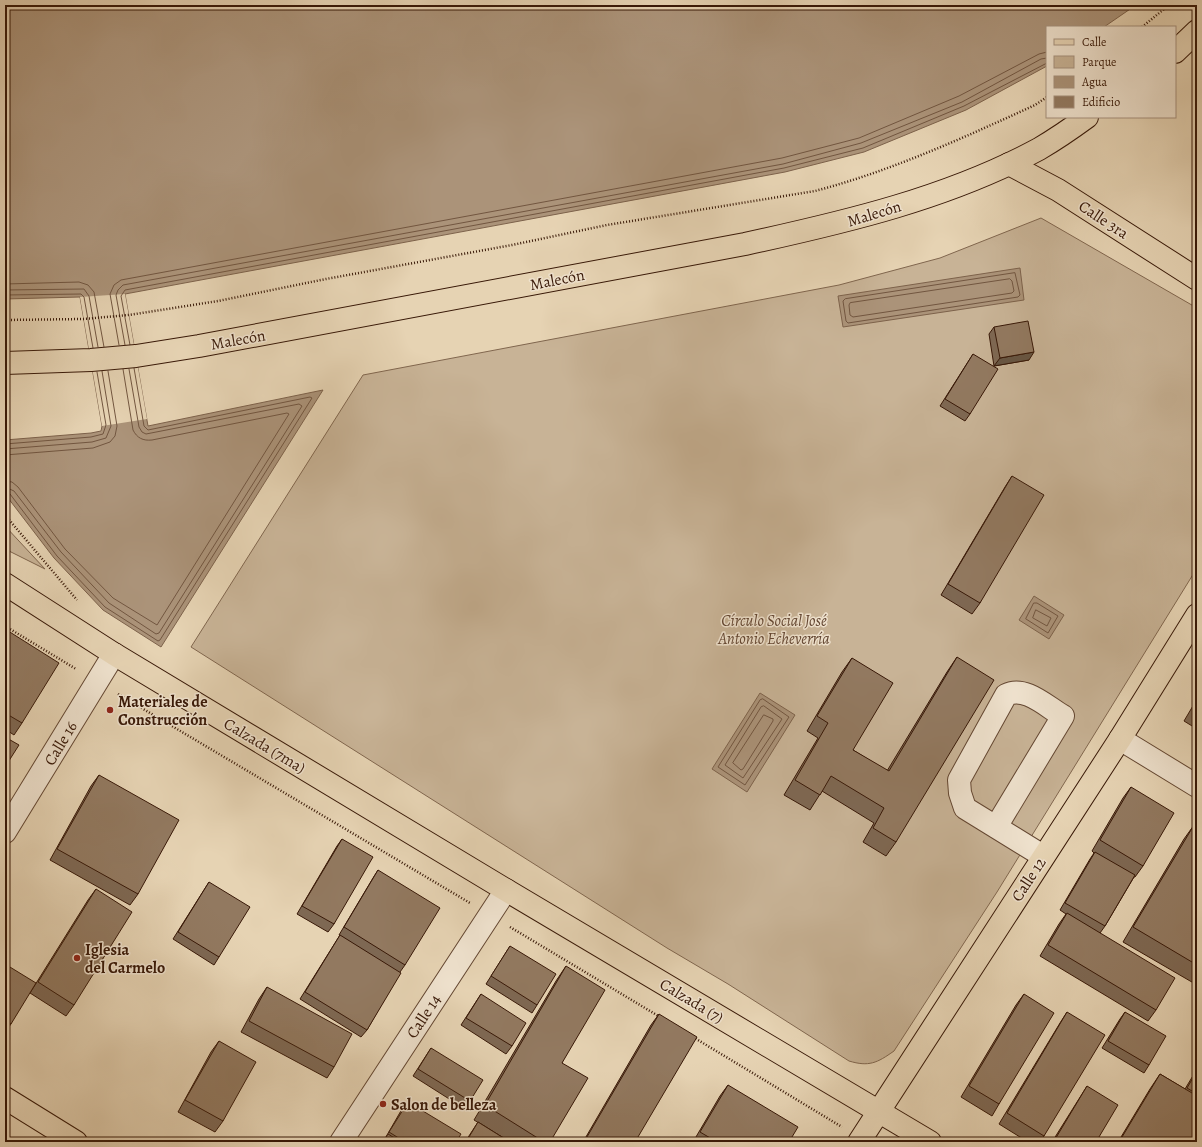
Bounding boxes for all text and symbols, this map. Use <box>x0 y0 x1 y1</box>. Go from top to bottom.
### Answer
legend <box>1046 26 1176 118</box>
text: Calle <box>1082 34 1106 50</box>
text: Parque <box>1082 54 1117 70</box>
text: Agua <box>1081 74 1108 90</box>
text: Edificio <box>1082 94 1120 110</box>
street label: Malecón <box>845 195 904 233</box>
street label: Calle 3ra <box>1074 195 1133 245</box>
street label: Malecón <box>528 264 587 296</box>
street label: Malecón <box>209 324 267 356</box>
park label: Círculo Social José Antonio Echeverría <box>717 610 830 650</box>
place label: Materiales de Construcción <box>118 691 208 731</box>
marker: Materiales de Construcción <box>105 705 115 715</box>
street label: Calzada (7ma) <box>220 713 309 779</box>
street label: Calle 16 <box>39 717 83 770</box>
street label: Calle 12 <box>1006 853 1052 906</box>
place label: Iglesia del Carmelo <box>85 939 165 979</box>
marker: Iglesia del Carmelo <box>72 953 82 963</box>
street label: Calzada (7) <box>655 973 728 1029</box>
street label: Calle 14 <box>401 990 446 1043</box>
place label: Salon de belleza <box>391 1094 497 1116</box>
marker: Salon de belleza <box>378 1099 388 1109</box>

